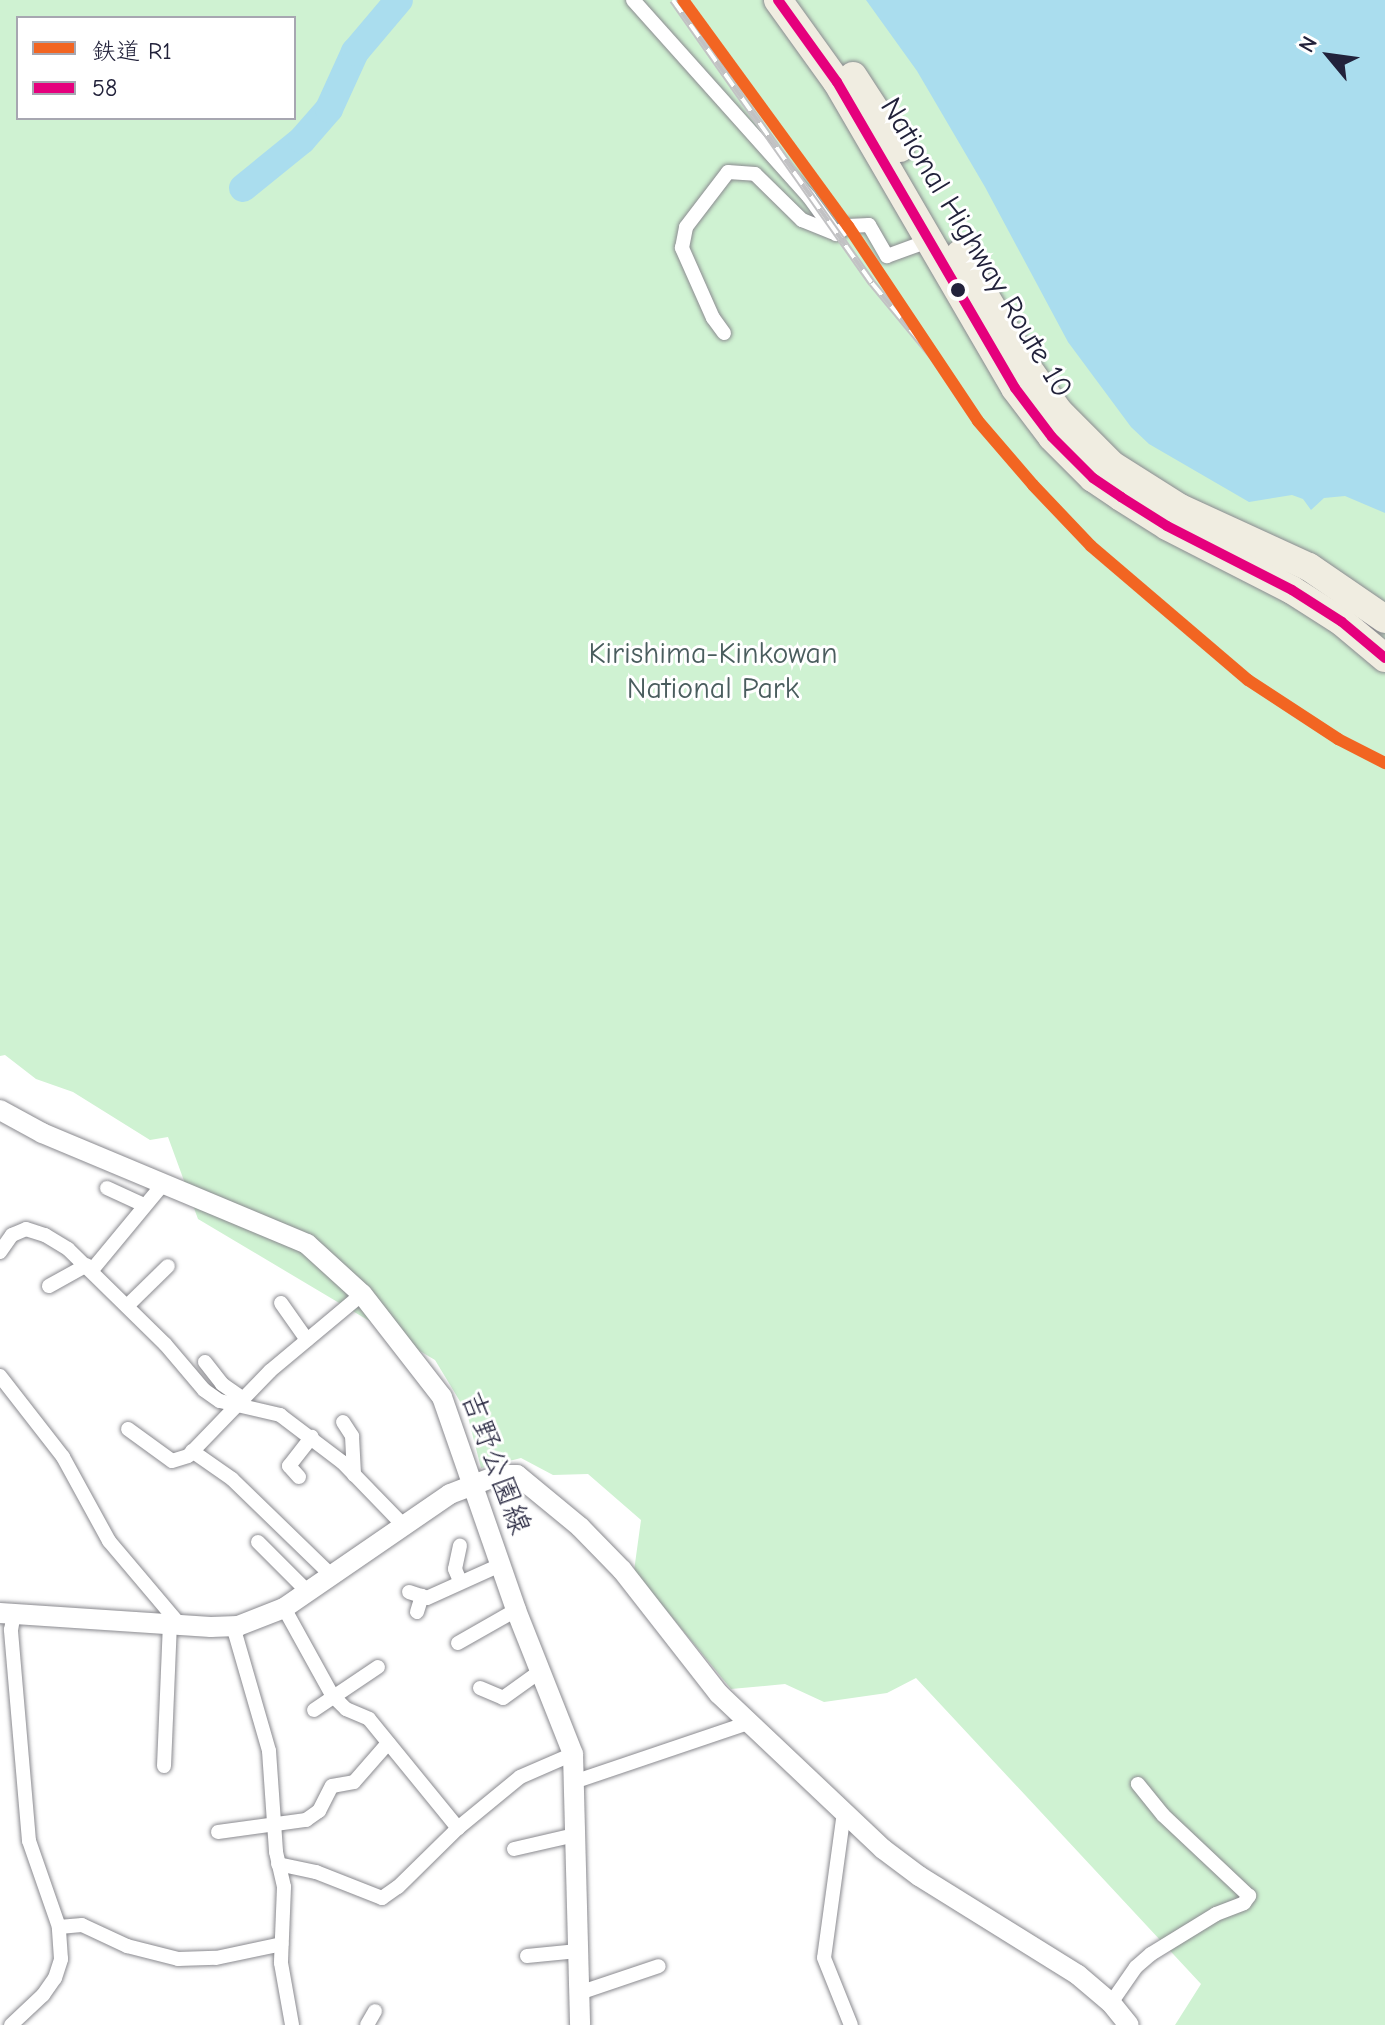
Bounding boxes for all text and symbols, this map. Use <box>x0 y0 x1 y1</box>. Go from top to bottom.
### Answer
legend <box>16 16 296 120</box>
north arrow <box>1289 16 1369 96</box>
text: N <box>1293 32 1323 57</box>
text: 鉄道 R1 <box>92 37 172 65</box>
text: 58 <box>92 74 117 102</box>
street label: National Highway Route 10 <box>872 91 1080 405</box>
unlabelled marker <box>950 282 966 298</box>
park label: Kirishima-Kinkowan National Park <box>588 636 838 706</box>
street label: 吉野公園線 <box>452 1386 538 1540</box>

